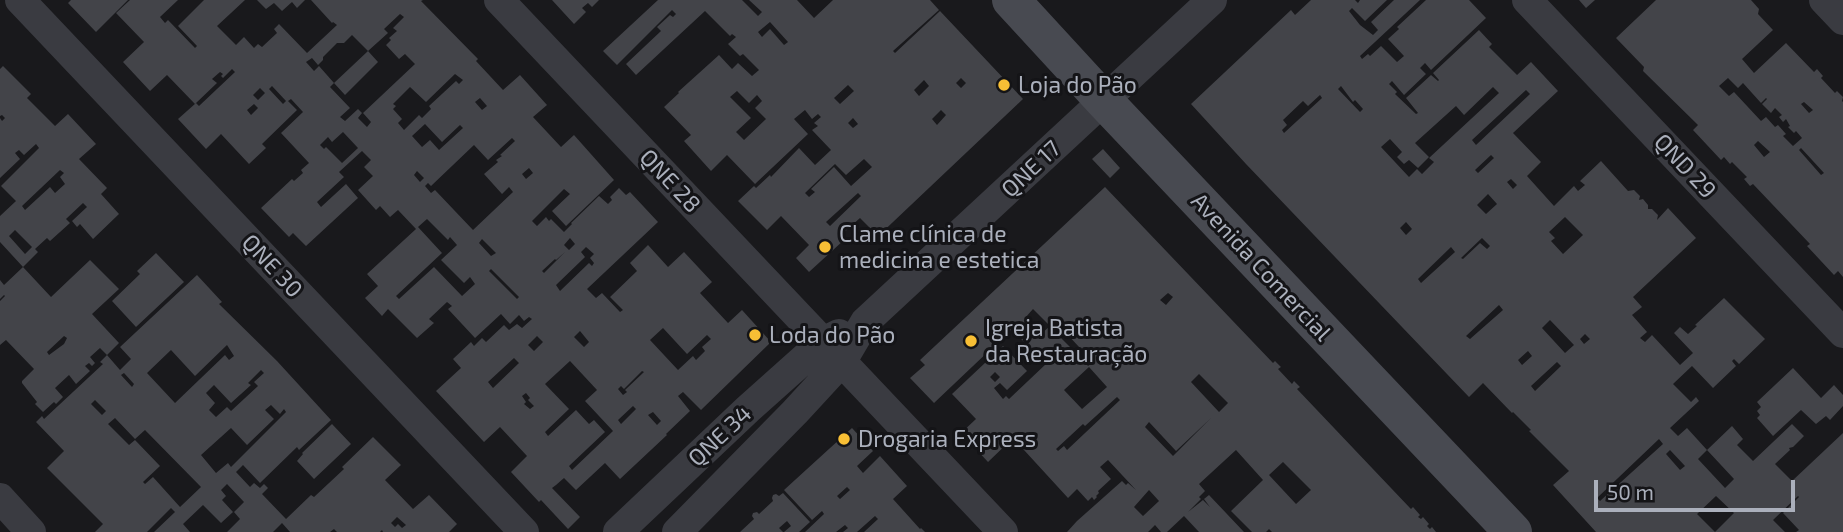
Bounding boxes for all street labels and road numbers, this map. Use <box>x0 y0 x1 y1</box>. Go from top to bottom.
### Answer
street label: QND 29 <box>1648 128 1722 204</box>
street label: QNE 17 <box>996 135 1066 203</box>
street label: QNE 28 <box>634 144 706 218</box>
street label: Avenida Comercial <box>1185 187 1337 347</box>
street label: QNE 30 <box>236 229 308 303</box>
street label: QNE 34 <box>683 400 757 472</box>

